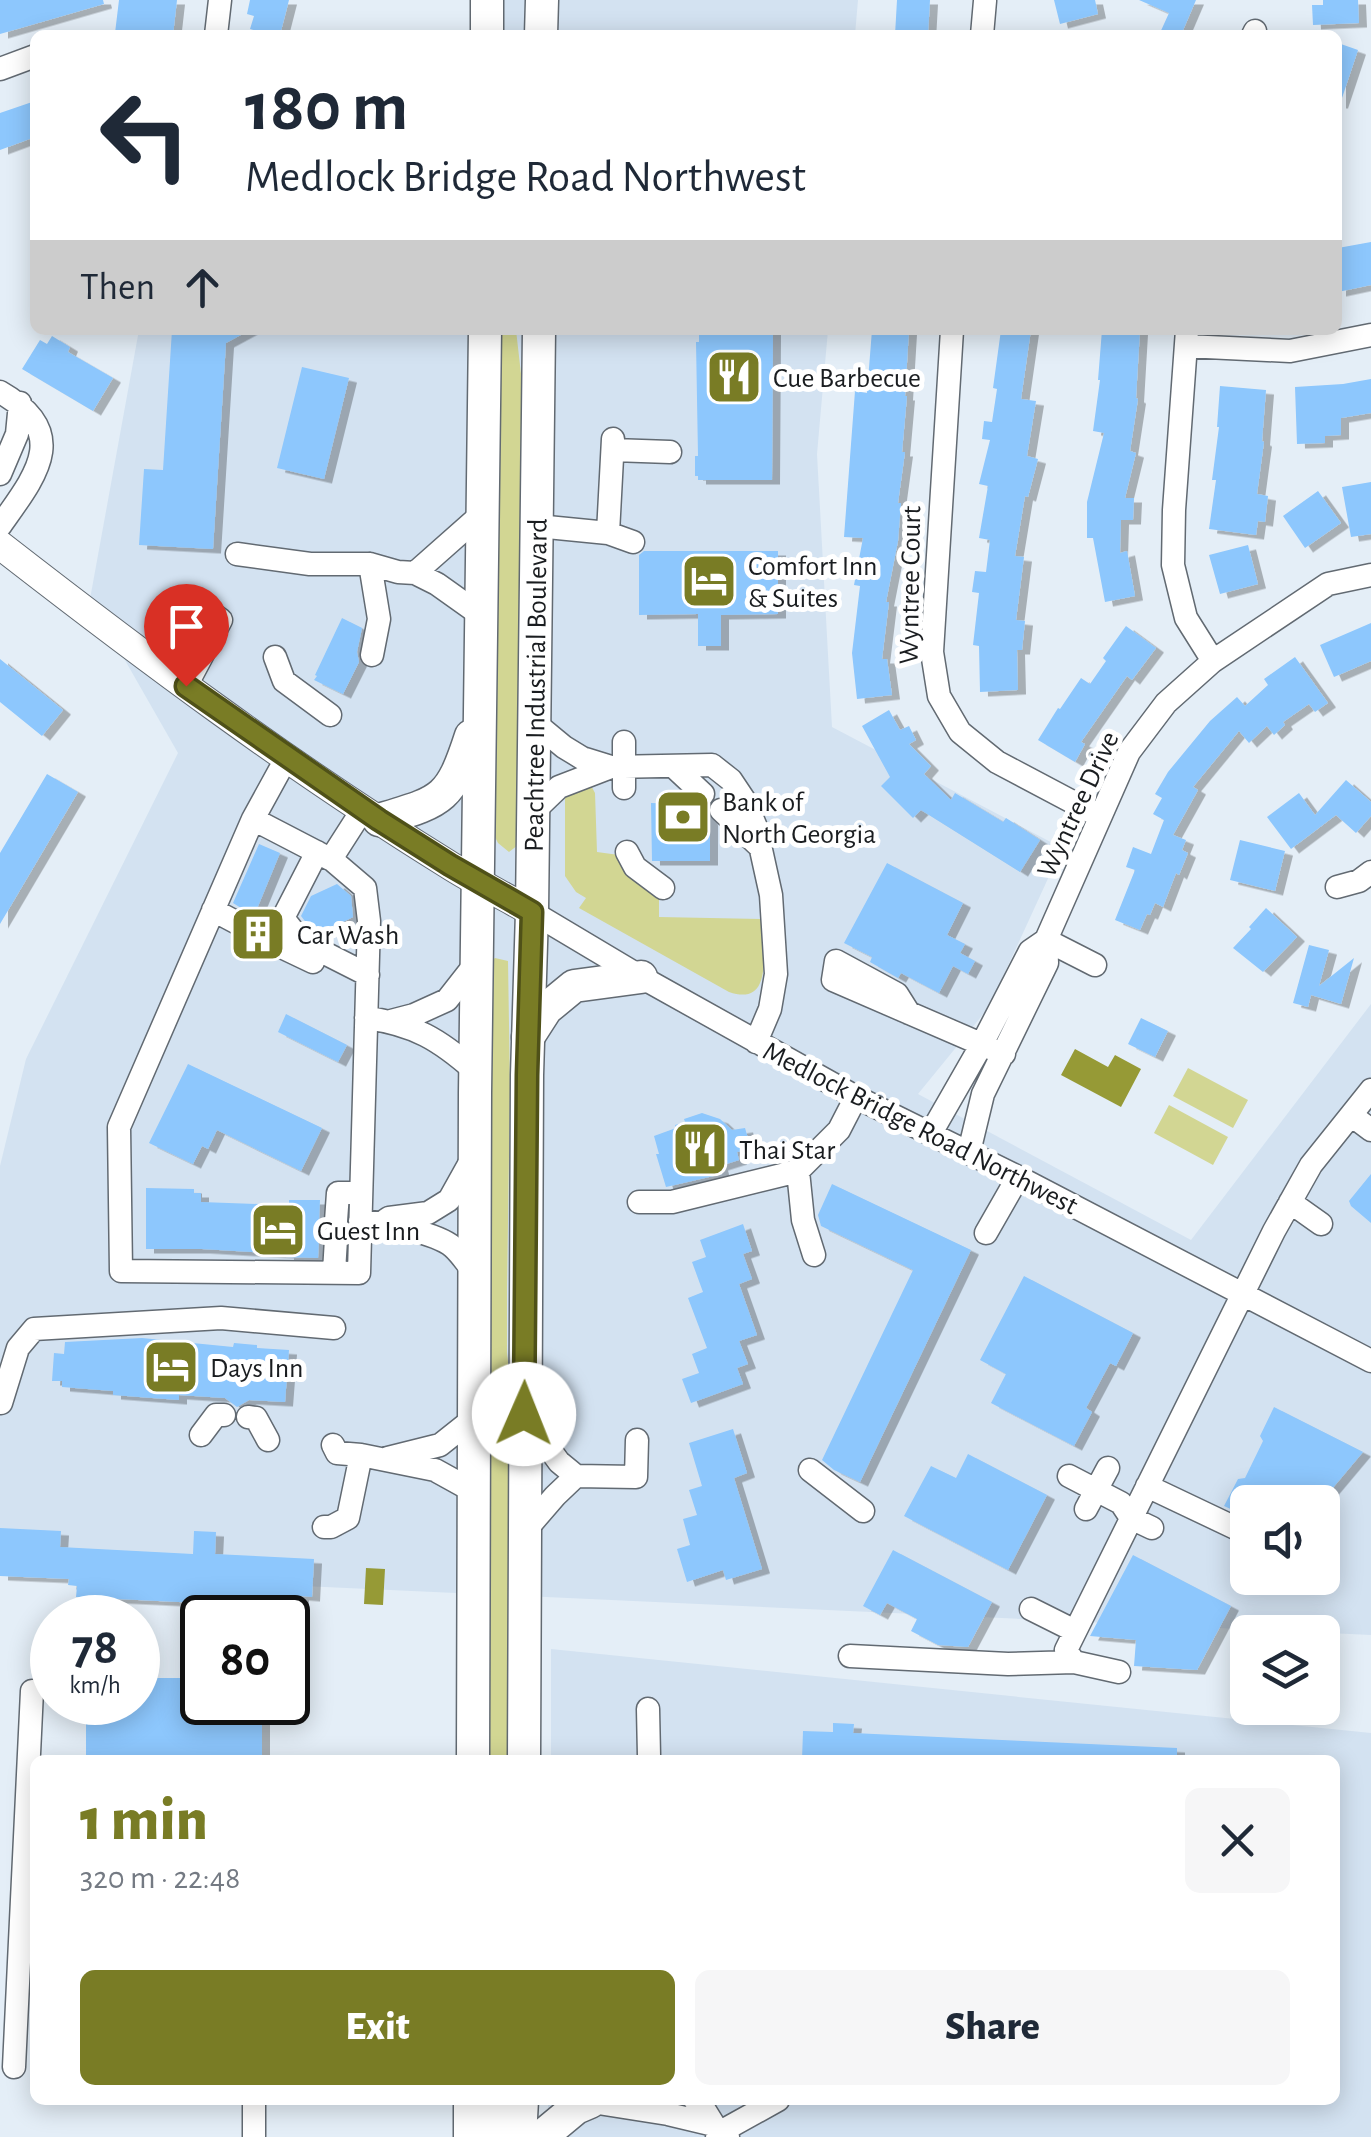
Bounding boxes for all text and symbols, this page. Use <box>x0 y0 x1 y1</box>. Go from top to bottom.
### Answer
icon: left <box>80 70 210 200</box>
text: 180 m <box>245 73 408 143</box>
text: Medlock Bridge Road Northwest <box>245 155 806 200</box>
icon: ahead <box>175 260 230 315</box>
text: Then <box>80 269 155 307</box>
restaurant icon: Cue Barbecue <box>704 347 764 407</box>
place label: Cue Barbecue <box>773 365 921 393</box>
street label: Wyntree Court <box>896 505 926 665</box>
street label: Peachtree Industrial Boulevard <box>521 518 553 852</box>
hotel icon: Comfort Inn & Suites <box>679 551 739 611</box>
place label: Comfort Inn & Suites <box>748 553 877 613</box>
pin <box>144 584 229 687</box>
icon: arrive <box>159 599 214 654</box>
street label: Wyntree Drive <box>1033 728 1125 882</box>
bank icon: Bank of North Georgia <box>653 787 713 847</box>
place label: Bank of North Georgia <box>722 789 876 849</box>
building icon: Car Wash <box>228 904 288 964</box>
place label: Car Wash <box>297 922 399 950</box>
street label: Medlock Bridge Road Northwest <box>758 1037 1082 1221</box>
restaurant icon: Thai Star <box>670 1119 730 1179</box>
place label: Thai Star <box>739 1137 835 1165</box>
hotel icon: Guest Inn <box>248 1200 308 1260</box>
place label: Guest Inn <box>317 1218 420 1246</box>
hotel icon: Days Inn <box>141 1337 201 1397</box>
place label: Days Inn <box>210 1355 303 1383</box>
position arrow <box>472 1362 576 1466</box>
map controls <box>1230 1485 1340 1725</box>
button: sound <box>1230 1485 1340 1595</box>
speed limit sign: 80 <box>180 1595 310 1725</box>
button: layers <box>1230 1615 1340 1725</box>
text: 78 <box>72 1623 118 1673</box>
text: km/h <box>69 1673 121 1698</box>
button: close <box>1185 1788 1290 1893</box>
text: 1 min <box>80 1791 208 1851</box>
text: 320 m · 22:48 <box>80 1862 240 1894</box>
button: Exit <box>80 1970 675 2085</box>
button: Share <box>695 1970 1290 2085</box>

